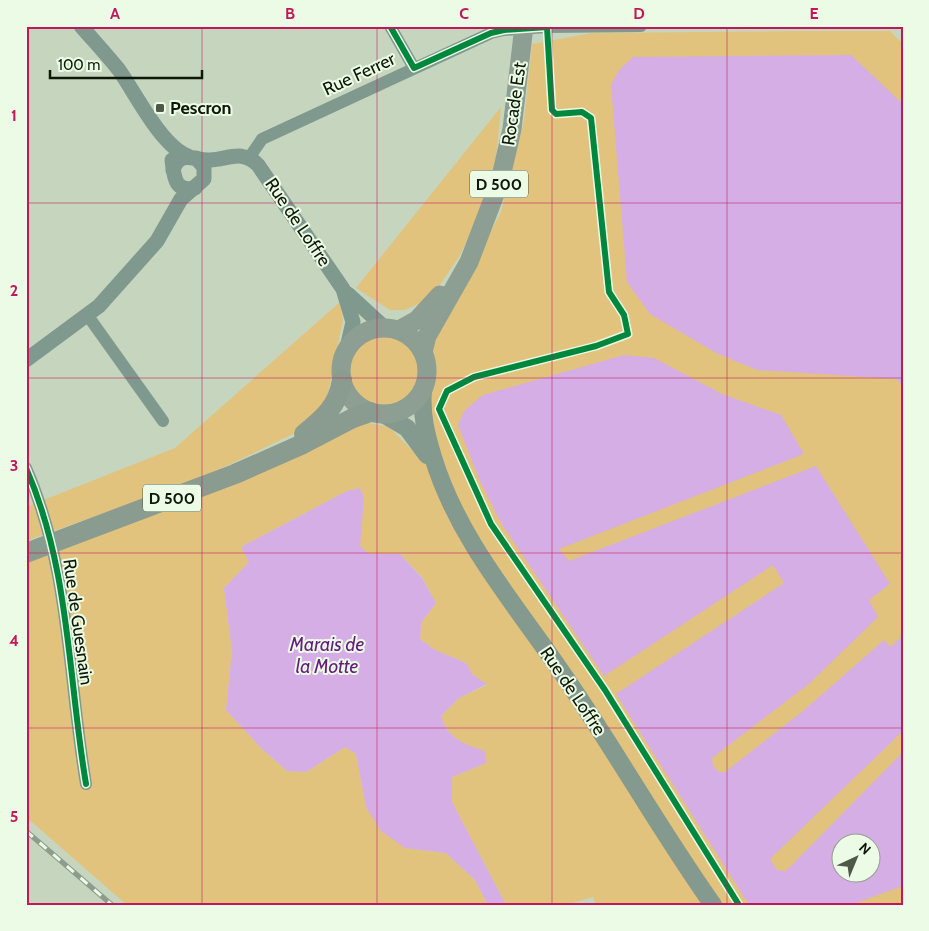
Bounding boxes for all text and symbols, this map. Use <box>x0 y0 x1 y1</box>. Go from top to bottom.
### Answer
text: A <box>110 4 120 23</box>
text: B <box>285 4 295 23</box>
text: C <box>459 4 469 23</box>
text: D <box>633 4 645 23</box>
text: E <box>809 4 819 23</box>
scale bar <box>50 48 202 80</box>
street label: Rue Ferrer <box>319 48 399 100</box>
text: 100 m <box>58 56 100 74</box>
street label: Rocade Est <box>497 61 531 147</box>
place label: Pescron <box>170 97 232 119</box>
marker: Pescron <box>154 102 166 114</box>
text: 1 <box>11 106 17 125</box>
road number: D 500 <box>470 170 528 198</box>
street label: Rue de Loffre <box>260 174 336 270</box>
text: 2 <box>10 281 18 300</box>
text: 3 <box>10 456 18 475</box>
road number: D 500 <box>143 484 201 512</box>
street label: Rue de Guesnain <box>58 557 98 687</box>
text: 4 <box>9 631 19 650</box>
water label: Marais de la Motte <box>289 633 364 678</box>
street label: Rue de Loffre <box>535 643 611 739</box>
text: 5 <box>10 807 18 826</box>
north arrow <box>832 834 882 884</box>
text: N <box>855 839 875 859</box>

